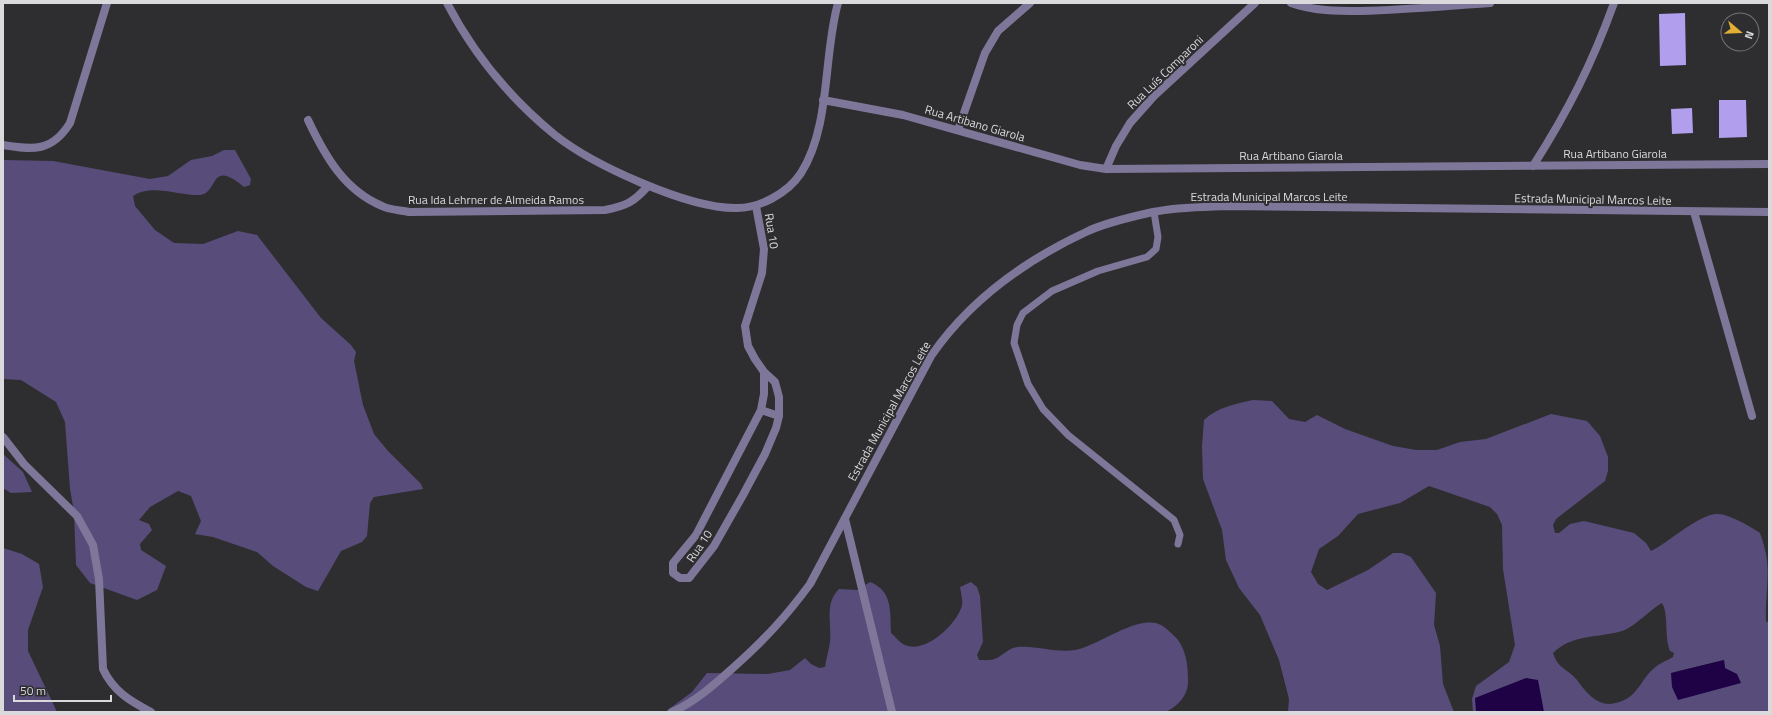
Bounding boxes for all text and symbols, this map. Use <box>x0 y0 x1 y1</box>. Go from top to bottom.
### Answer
north arrow <box>1720 12 1760 52</box>
text: N <box>1741 29 1758 41</box>
street label: Rua Luís Comparoni <box>1122 30 1208 114</box>
street label: Rua Artibano Giarola <box>923 100 1027 146</box>
street label: Rua Artibano Giarola <box>1563 144 1667 163</box>
street label: Rua Artibano Giarola <box>1239 146 1343 165</box>
street label: Estrada Municipal Marcos Leite <box>1190 187 1348 206</box>
street label: Estrada Municipal Marcos Leite <box>1514 188 1672 210</box>
street label: Rua Ida Lehrner de Almeida Ramos <box>408 190 584 209</box>
street label: Rua 10 <box>760 212 784 250</box>
street label: Estrada Municipal Marcos Leite <box>843 338 935 484</box>
street label: Rua 10 <box>681 526 717 566</box>
scale bar <box>14 677 111 703</box>
text: 50 m <box>20 681 46 700</box>

